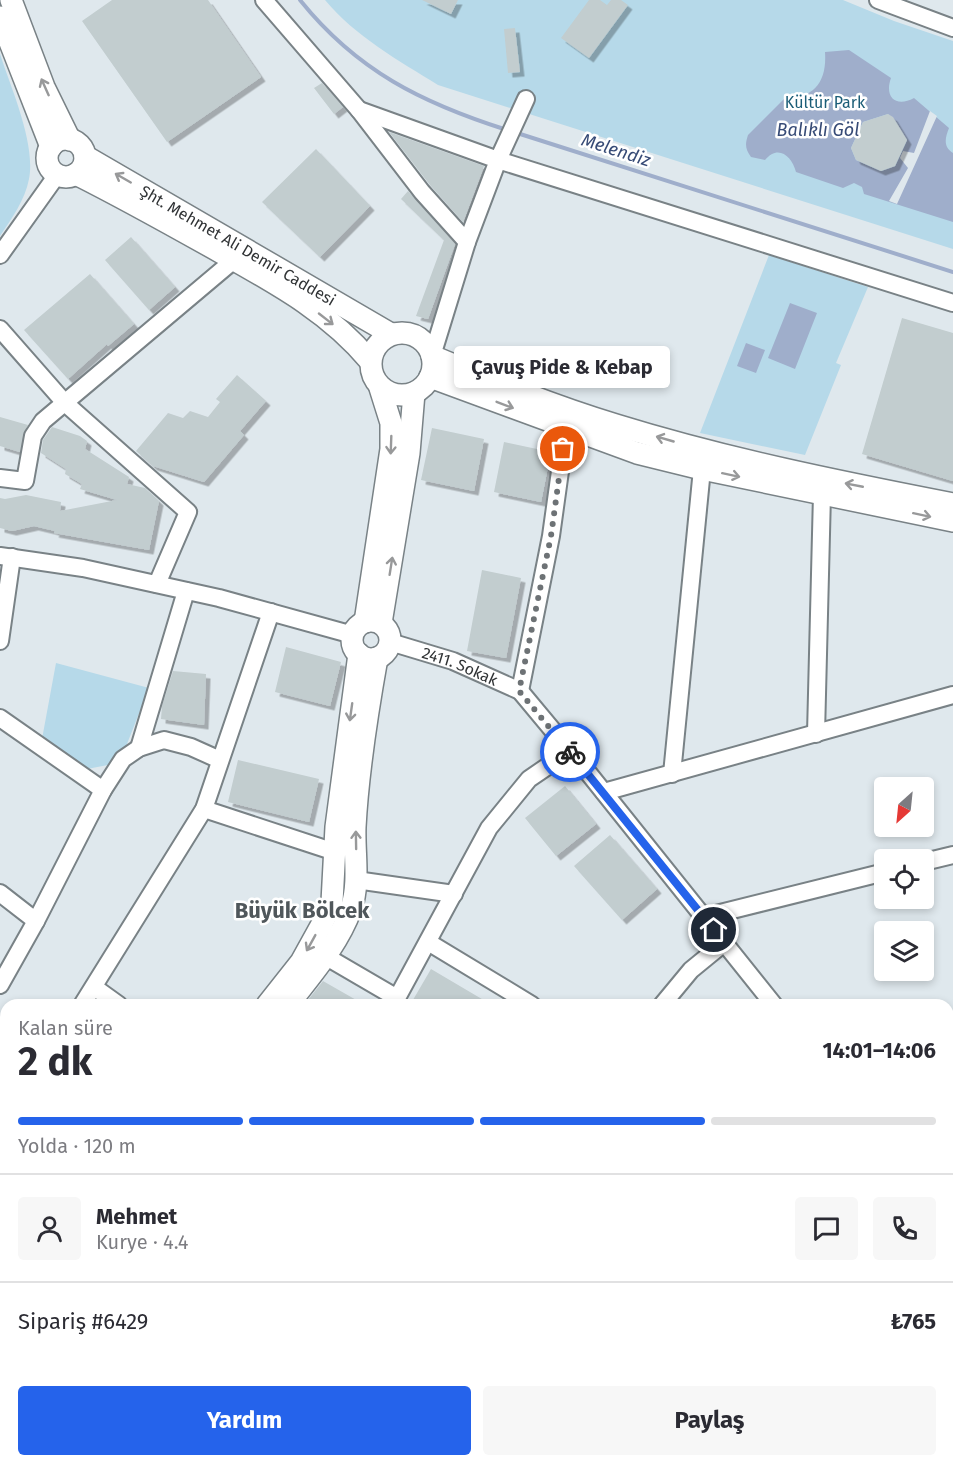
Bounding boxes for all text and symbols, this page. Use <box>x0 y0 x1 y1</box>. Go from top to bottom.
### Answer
one-way arrow <box>38 79 50 97</box>
park label: Kültür Park <box>785 93 866 112</box>
water label: Balıklı Göl <box>777 119 859 141</box>
water label: Melendiz <box>579 129 654 172</box>
one-way arrow <box>115 172 132 184</box>
street label: Şht. Mehmet Ali Demir Caddesi <box>136 181 339 310</box>
one-way arrow <box>318 313 334 326</box>
callout: Çavuş Pide & Kebap <box>455 347 671 389</box>
text: Çavuş Pide & Kebap <box>471 355 653 379</box>
one-way arrow <box>495 400 514 411</box>
pin <box>537 423 588 474</box>
icon: bag <box>546 432 579 465</box>
one-way arrow <box>656 433 675 445</box>
one-way arrow <box>385 434 396 454</box>
one-way arrow <box>721 470 740 481</box>
one-way arrow <box>845 479 865 490</box>
one-way arrow <box>912 509 931 521</box>
one-way arrow <box>385 556 396 576</box>
street label: 2411. Sokak <box>420 643 501 690</box>
one-way arrow <box>345 701 356 721</box>
courier <box>540 722 600 782</box>
icon: bike <box>554 736 587 769</box>
north arrow <box>874 777 934 837</box>
map controls <box>874 777 934 981</box>
one-way arrow <box>350 830 361 850</box>
button: locate <box>874 849 934 909</box>
district label: Büyük Bölcek <box>235 897 370 924</box>
pin <box>688 904 739 955</box>
icon: home <box>697 913 730 946</box>
button: layers <box>874 921 934 981</box>
one-way arrow <box>305 934 317 951</box>
text: Kalan süre <box>18 1016 113 1040</box>
text: 14:01–14:06 <box>822 1037 936 1064</box>
text: 2 dk <box>18 1039 92 1085</box>
text: Yolda · 120 m <box>18 1134 136 1158</box>
button: person <box>18 1197 81 1260</box>
button: chat <box>795 1197 858 1260</box>
button: phone <box>873 1197 936 1260</box>
text: Mehmet <box>96 1203 177 1230</box>
text: Kurye · 4.4 <box>96 1230 188 1254</box>
text: Sipariş #6429 <box>18 1308 148 1335</box>
text: ₺765 <box>890 1308 936 1335</box>
button: Yardım <box>18 1386 471 1455</box>
button: Paylaş <box>483 1386 936 1455</box>

